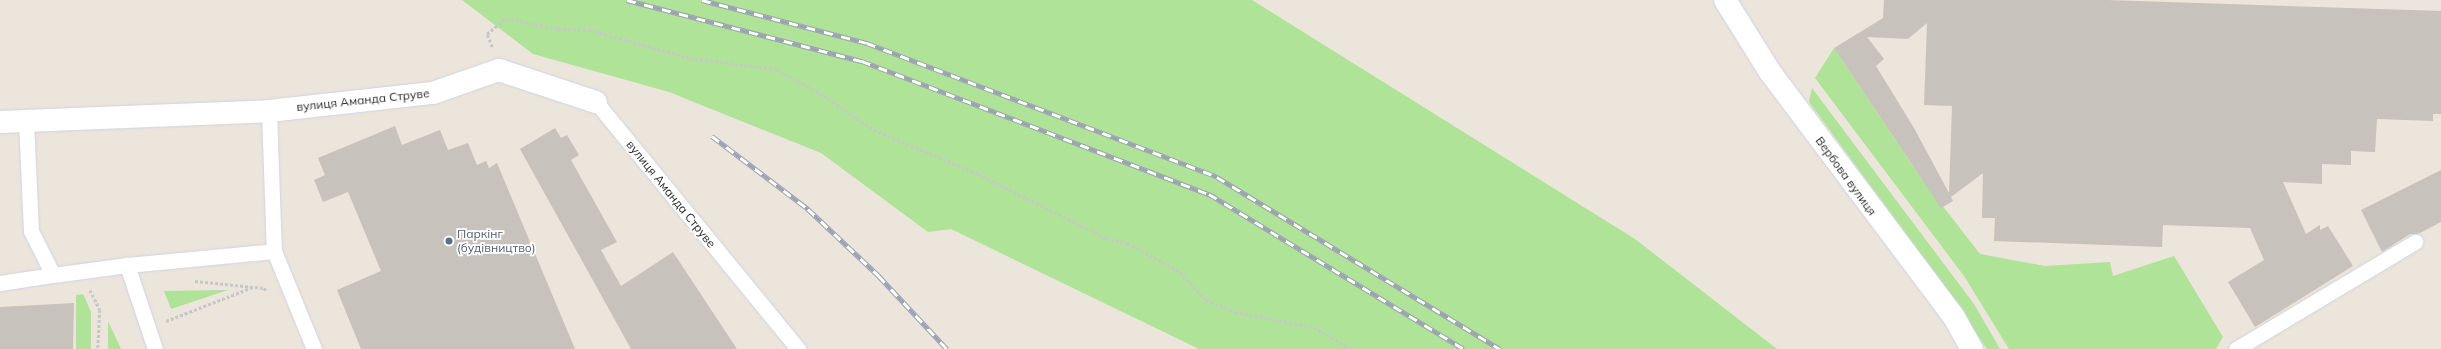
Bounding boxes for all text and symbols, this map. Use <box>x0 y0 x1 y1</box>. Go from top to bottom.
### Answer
street label: вулиця Аманда Струве <box>296 86 430 114</box>
street label: Вербова вулиця <box>1813 134 1879 218</box>
street label: вулиця Аманда Струве <box>623 137 719 251</box>
place label: Паркінг (будівництво) <box>457 227 536 255</box>
marker: Паркінг (будівництво) <box>444 236 454 246</box>

